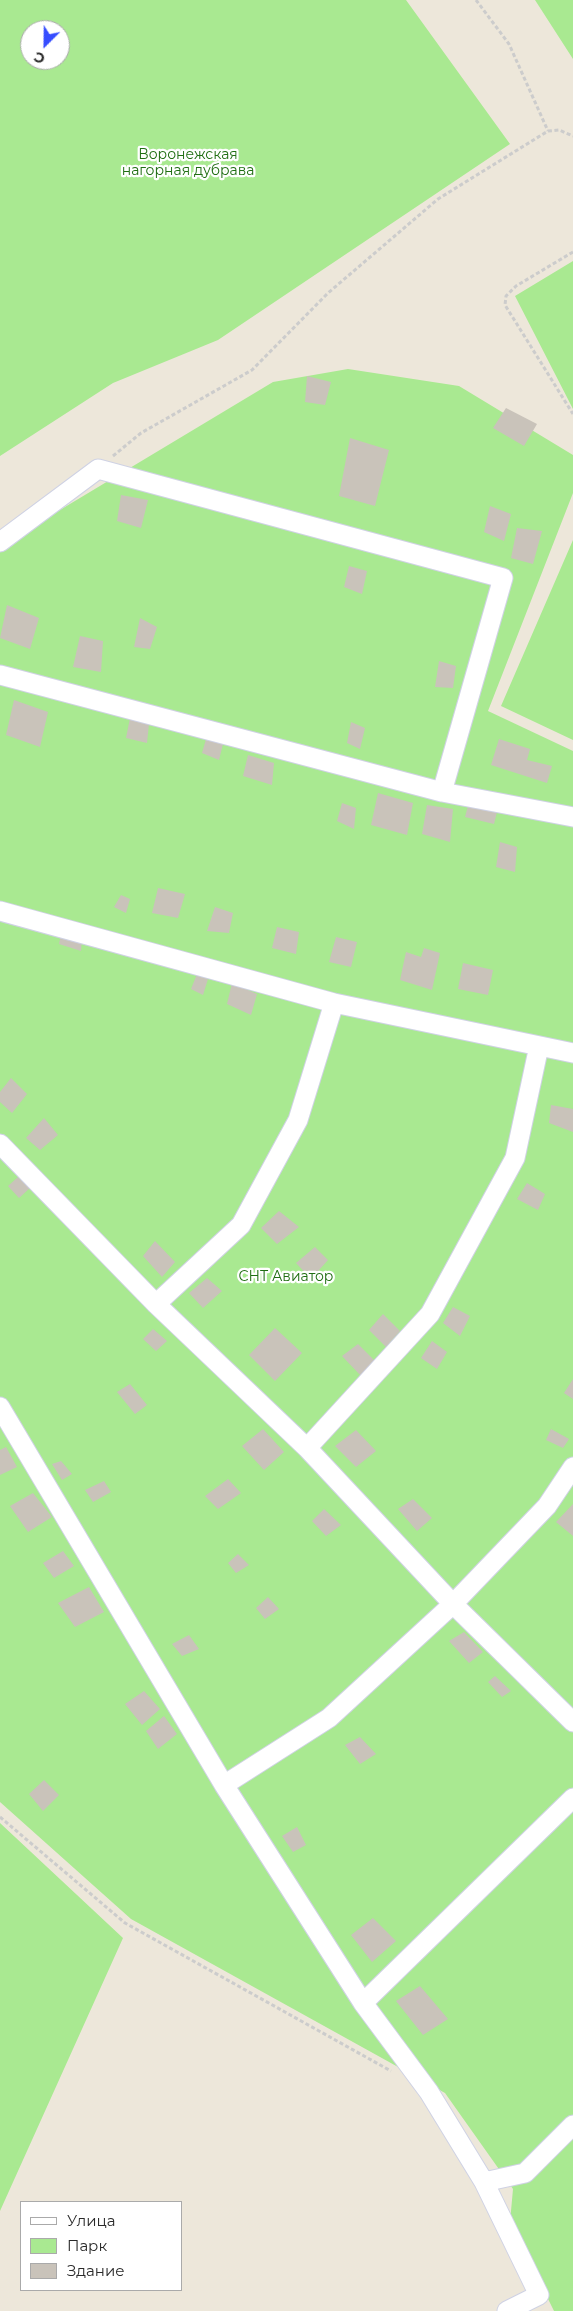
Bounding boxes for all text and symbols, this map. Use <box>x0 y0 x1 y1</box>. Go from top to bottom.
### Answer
north arrow <box>20 20 70 70</box>
text: С <box>31 48 48 68</box>
park label: Воронежская нагорная дубрава <box>122 147 254 180</box>
park label: СНТ Авиатор <box>239 1269 333 1285</box>
legend <box>20 2201 182 2291</box>
text: Улица <box>67 2211 115 2230</box>
text: Парк <box>67 2236 107 2255</box>
text: Здание <box>67 2261 125 2280</box>

